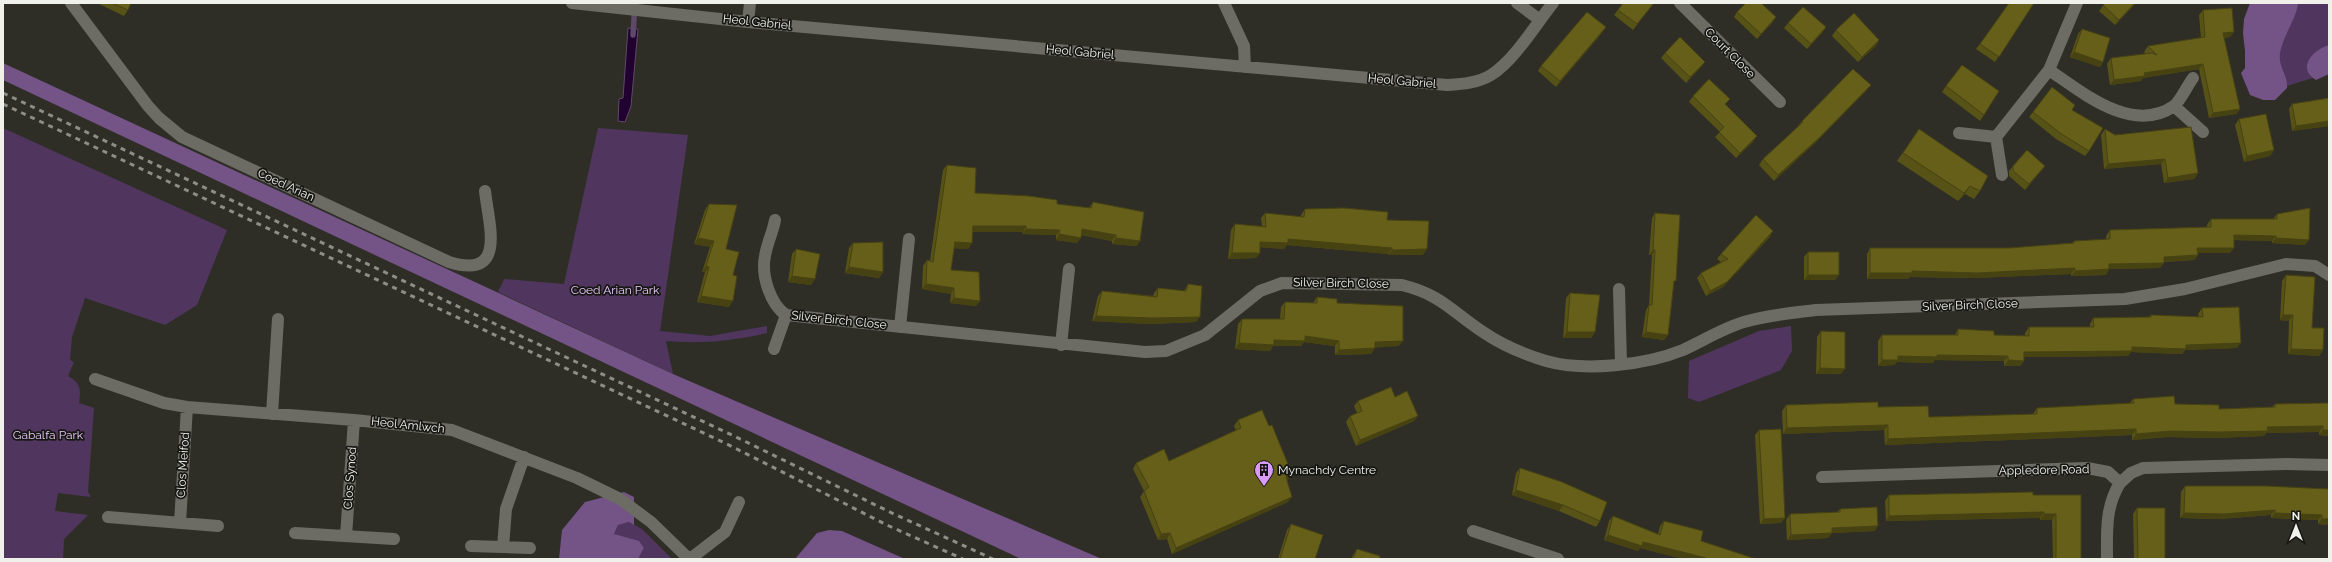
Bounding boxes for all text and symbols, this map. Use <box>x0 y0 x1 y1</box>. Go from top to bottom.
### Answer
street label: Heol Gabriel <box>722 11 793 33</box>
street label: Court Close <box>1702 25 1758 81</box>
street label: Heol Gabriel <box>1045 42 1115 62</box>
street label: Heol Gabriel <box>1367 71 1437 91</box>
street label: Coed Arian <box>255 166 317 204</box>
street label: Silver Birch Close <box>1293 275 1389 291</box>
park label: Coed Arian Park <box>571 283 660 297</box>
street label: Silver Birch Close <box>1922 296 2018 314</box>
street label: Silver Birch Close <box>791 308 887 332</box>
street label: Heol Amlwch <box>371 414 445 436</box>
park label: Gabalfa Park <box>13 428 84 442</box>
street label: Clos Meifod <box>174 432 192 498</box>
street label: Clos Synod <box>341 446 359 510</box>
building icon: Mynachdy Centre <box>1253 459 1275 487</box>
street label: Appledore Road <box>1999 462 2089 478</box>
place label: Mynachdy Centre <box>1278 463 1376 477</box>
north arrow <box>2276 506 2316 546</box>
text: N <box>2292 510 2300 523</box>

